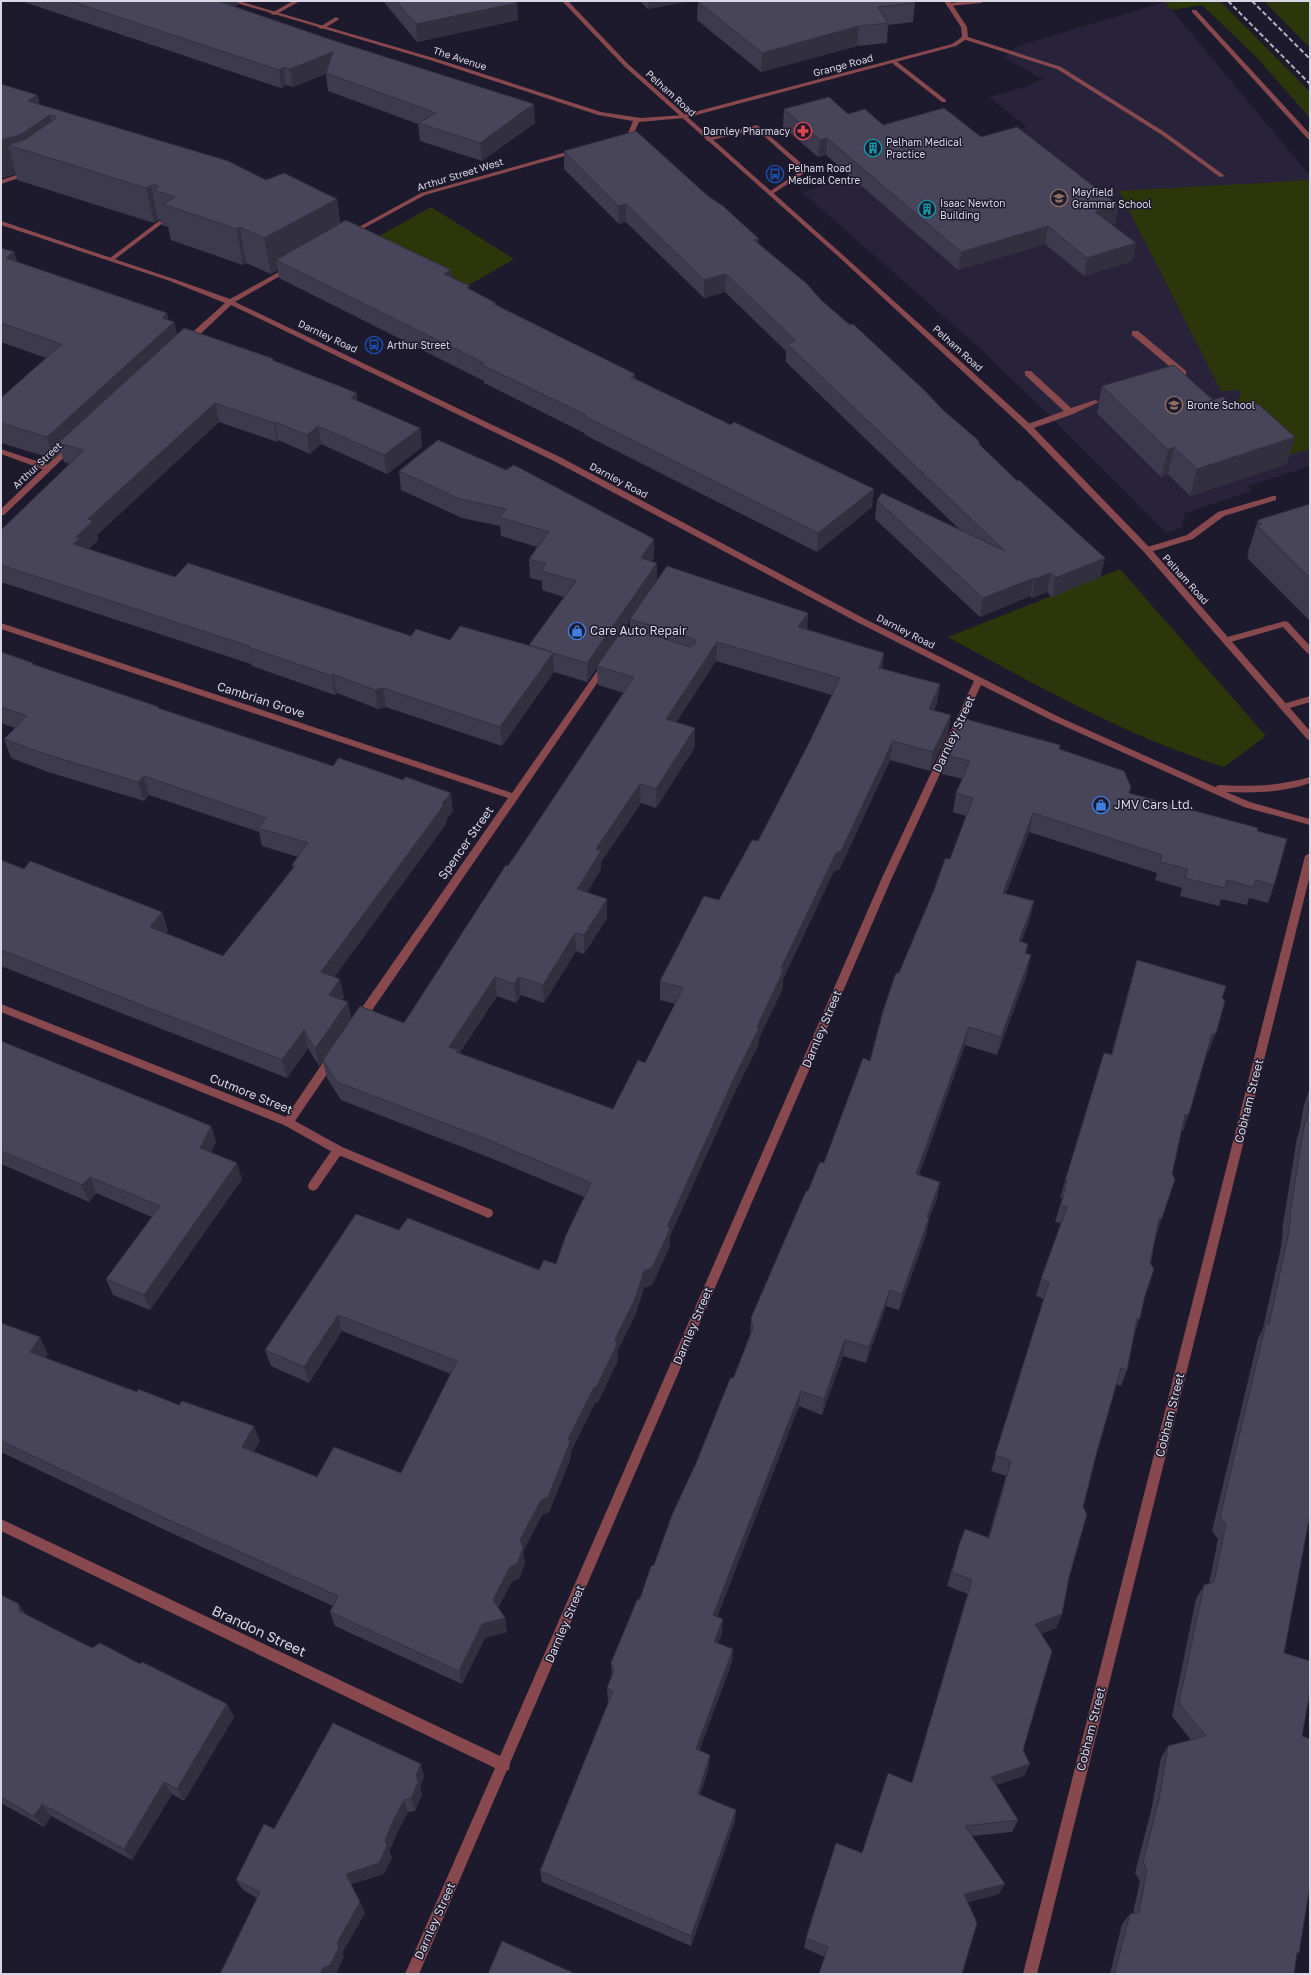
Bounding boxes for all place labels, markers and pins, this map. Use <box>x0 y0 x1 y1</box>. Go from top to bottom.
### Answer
pharmacy icon: Darnley Pharmacy <box>793 121 813 141</box>
place label: Darnley Pharmacy <box>703 125 790 137</box>
place label: Pelham Medical Practice <box>886 136 962 160</box>
building icon: Pelham Medical Practice <box>863 138 883 158</box>
place label: Pelham Road Medical Centre <box>788 162 860 186</box>
bus stop icon: Pelham Road Medical Centre <box>765 164 785 184</box>
place label: Mayfield Grammar School <box>1072 186 1151 210</box>
school or university icon: Mayfield Grammar School <box>1049 188 1069 208</box>
place label: Isaac Newton Building <box>940 197 1005 221</box>
building icon: Isaac Newton Building <box>917 199 937 219</box>
bus stop icon: Arthur Street <box>364 335 384 355</box>
place label: Arthur Street <box>387 339 450 351</box>
school or university icon: Bronte School <box>1164 395 1184 415</box>
place label: Bronte School <box>1187 399 1255 411</box>
shop icon: Care Auto Repair <box>567 621 587 641</box>
place label: Care Auto Repair <box>590 623 687 638</box>
shop icon: JMV Cars Ltd. <box>1091 795 1111 815</box>
place label: JMV Cars Ltd. <box>1114 797 1193 812</box>

